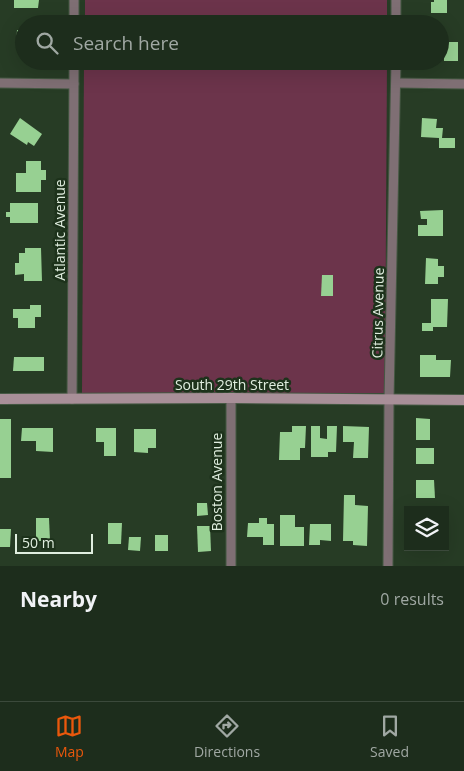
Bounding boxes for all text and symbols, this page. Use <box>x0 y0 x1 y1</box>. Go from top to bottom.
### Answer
search box <box>15 15 449 70</box>
icon: search <box>33 29 61 57</box>
text: Search here <box>73 30 179 56</box>
street label: Atlantic Avenue <box>50 179 69 281</box>
street label: Citrus Avenue <box>367 267 388 359</box>
street label: South 29th Street <box>175 375 289 394</box>
street label: Boston Avenue <box>207 433 226 531</box>
map controls <box>404 506 449 551</box>
button: layers <box>404 506 449 551</box>
scale bar <box>15 531 92 554</box>
text: 50 m <box>22 533 55 552</box>
text: Nearby <box>20 585 97 613</box>
text: 0 results <box>380 588 444 610</box>
tab: Map <box>55 712 84 761</box>
tab: Directions <box>194 712 260 761</box>
tab: Saved <box>370 712 409 761</box>

